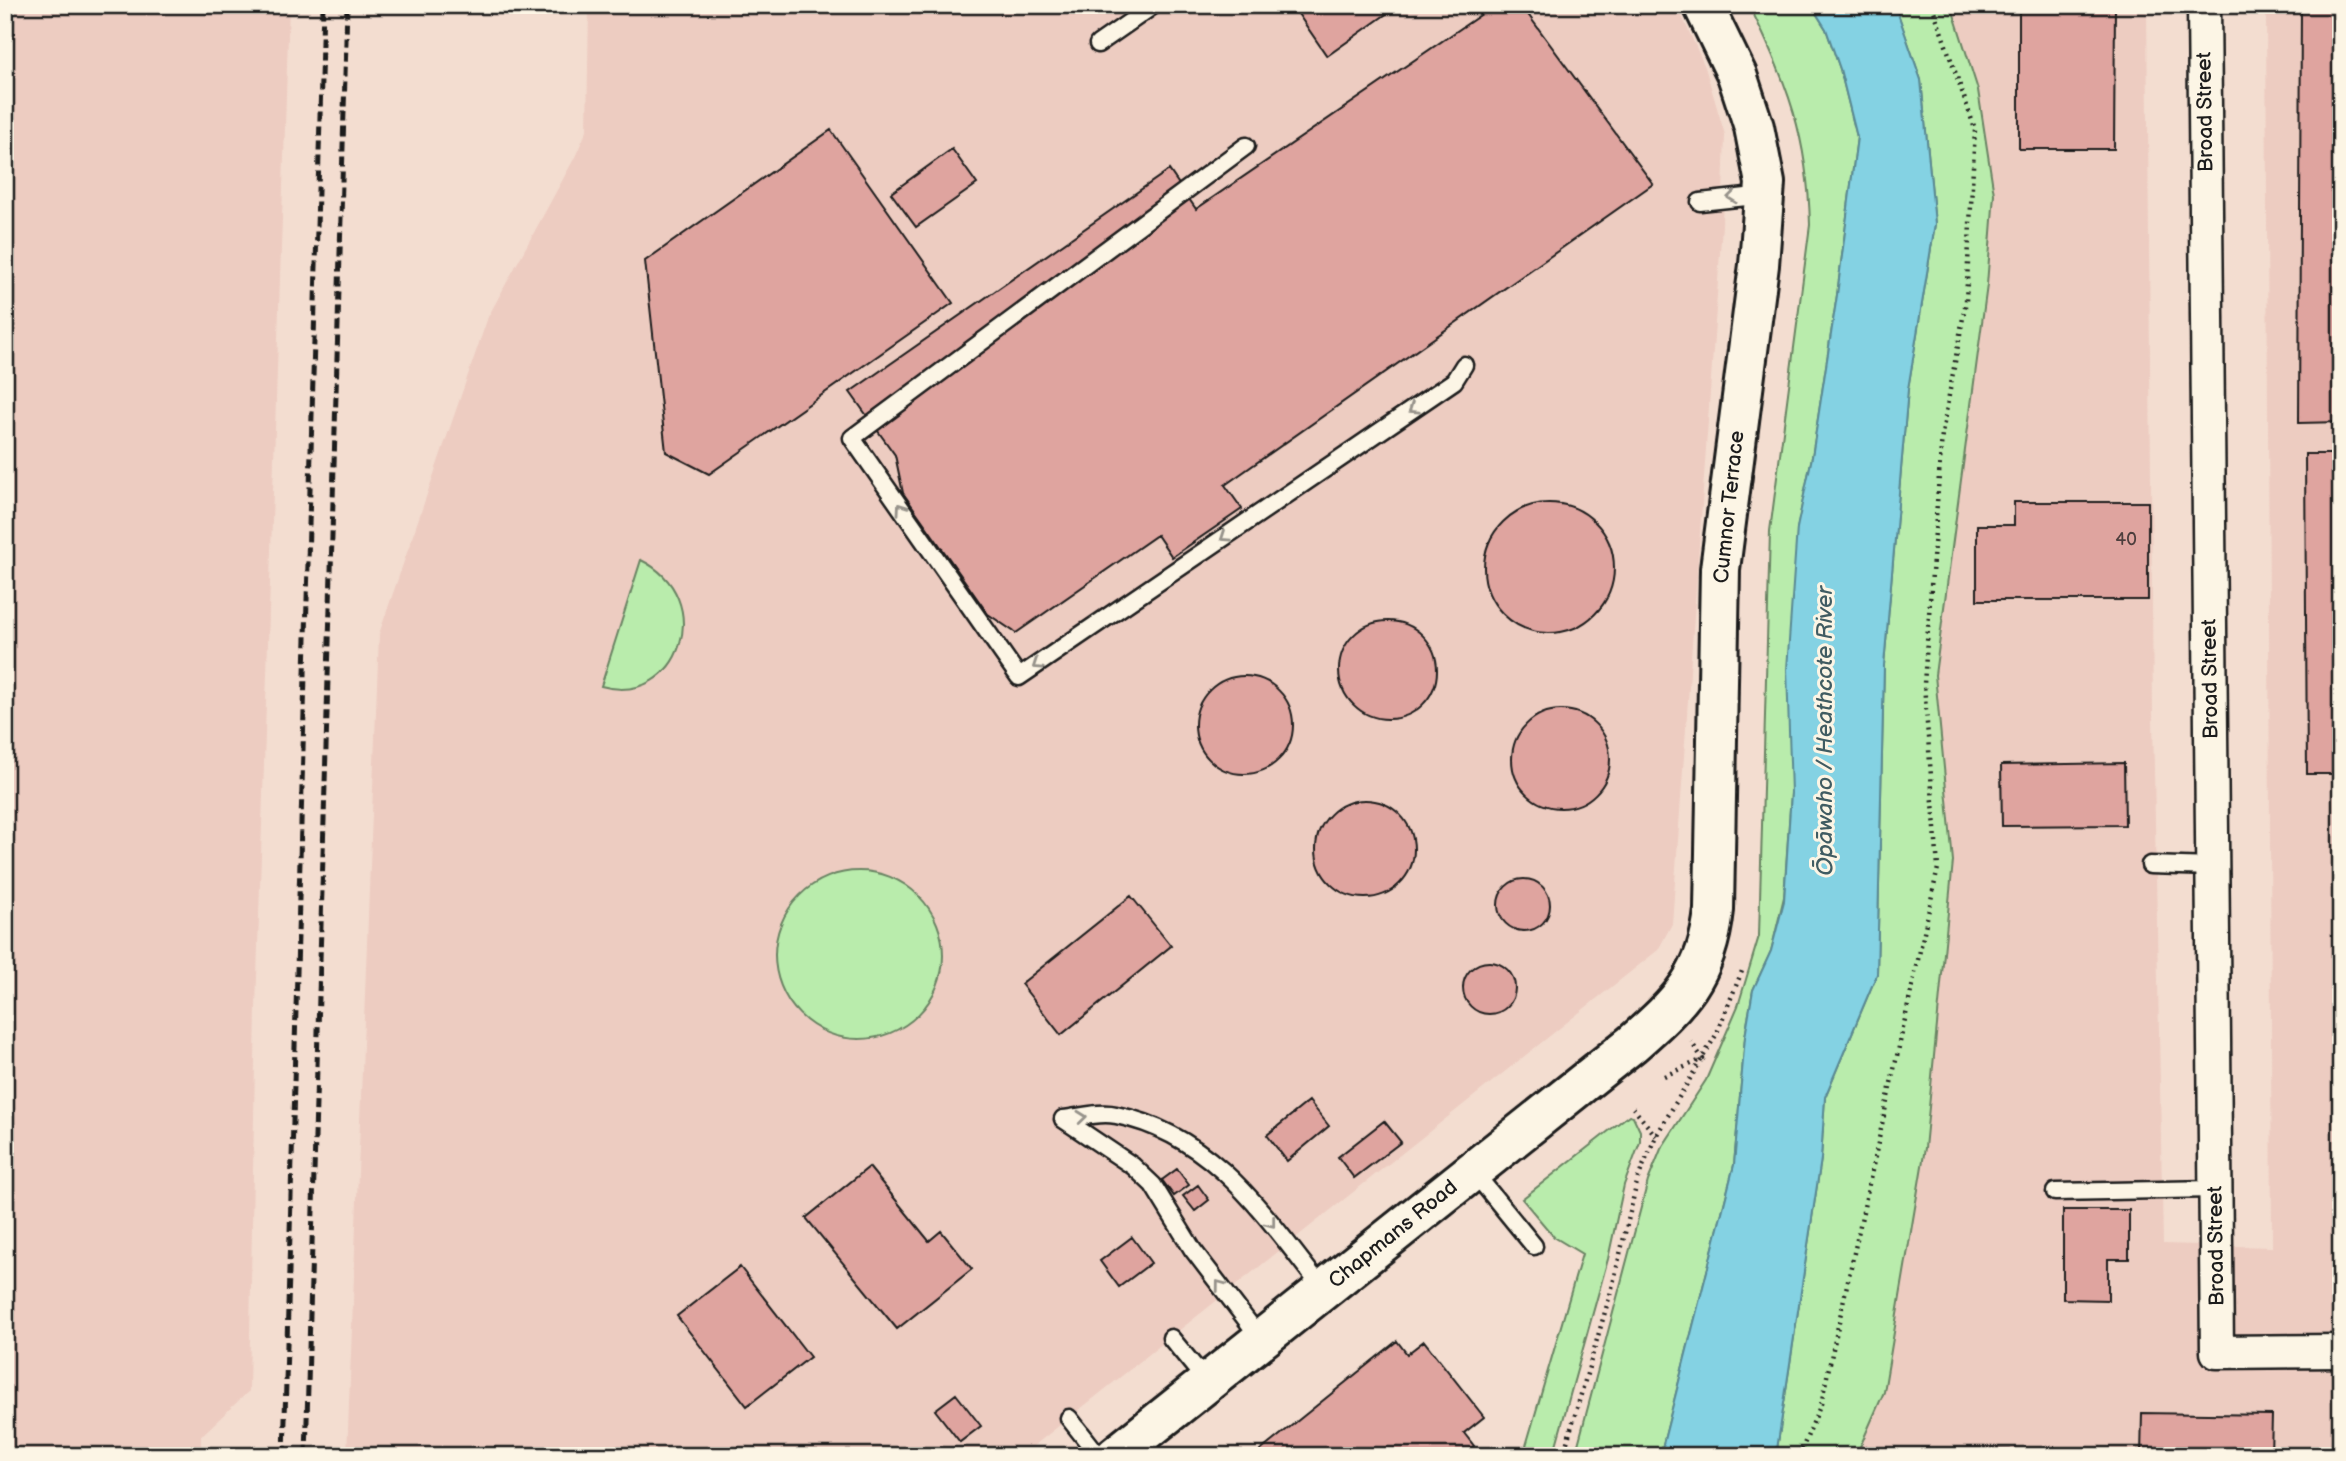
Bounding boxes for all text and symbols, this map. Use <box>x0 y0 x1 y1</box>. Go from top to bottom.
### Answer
street label: Broad Street <box>2191 51 2219 172</box>
one-way arrow <box>1726 189 1738 204</box>
one-way arrow <box>1408 401 1421 413</box>
street label: Cumnor Terrace <box>1709 429 1749 585</box>
one-way arrow <box>897 503 909 516</box>
one-way arrow <box>1219 529 1232 542</box>
house number: 40 <box>2115 529 2137 550</box>
water label: Ōpāwaho / Heathcote River <box>1811 585 1839 876</box>
street label: Broad Street <box>2196 618 2224 739</box>
one-way arrow <box>1031 657 1044 670</box>
one-way arrow <box>1077 1110 1088 1125</box>
street label: Chapmans Road <box>1324 1174 1462 1294</box>
street label: Broad Street <box>2202 1185 2230 1306</box>
one-way arrow <box>1262 1215 1275 1228</box>
one-way arrow <box>1215 1280 1228 1293</box>

